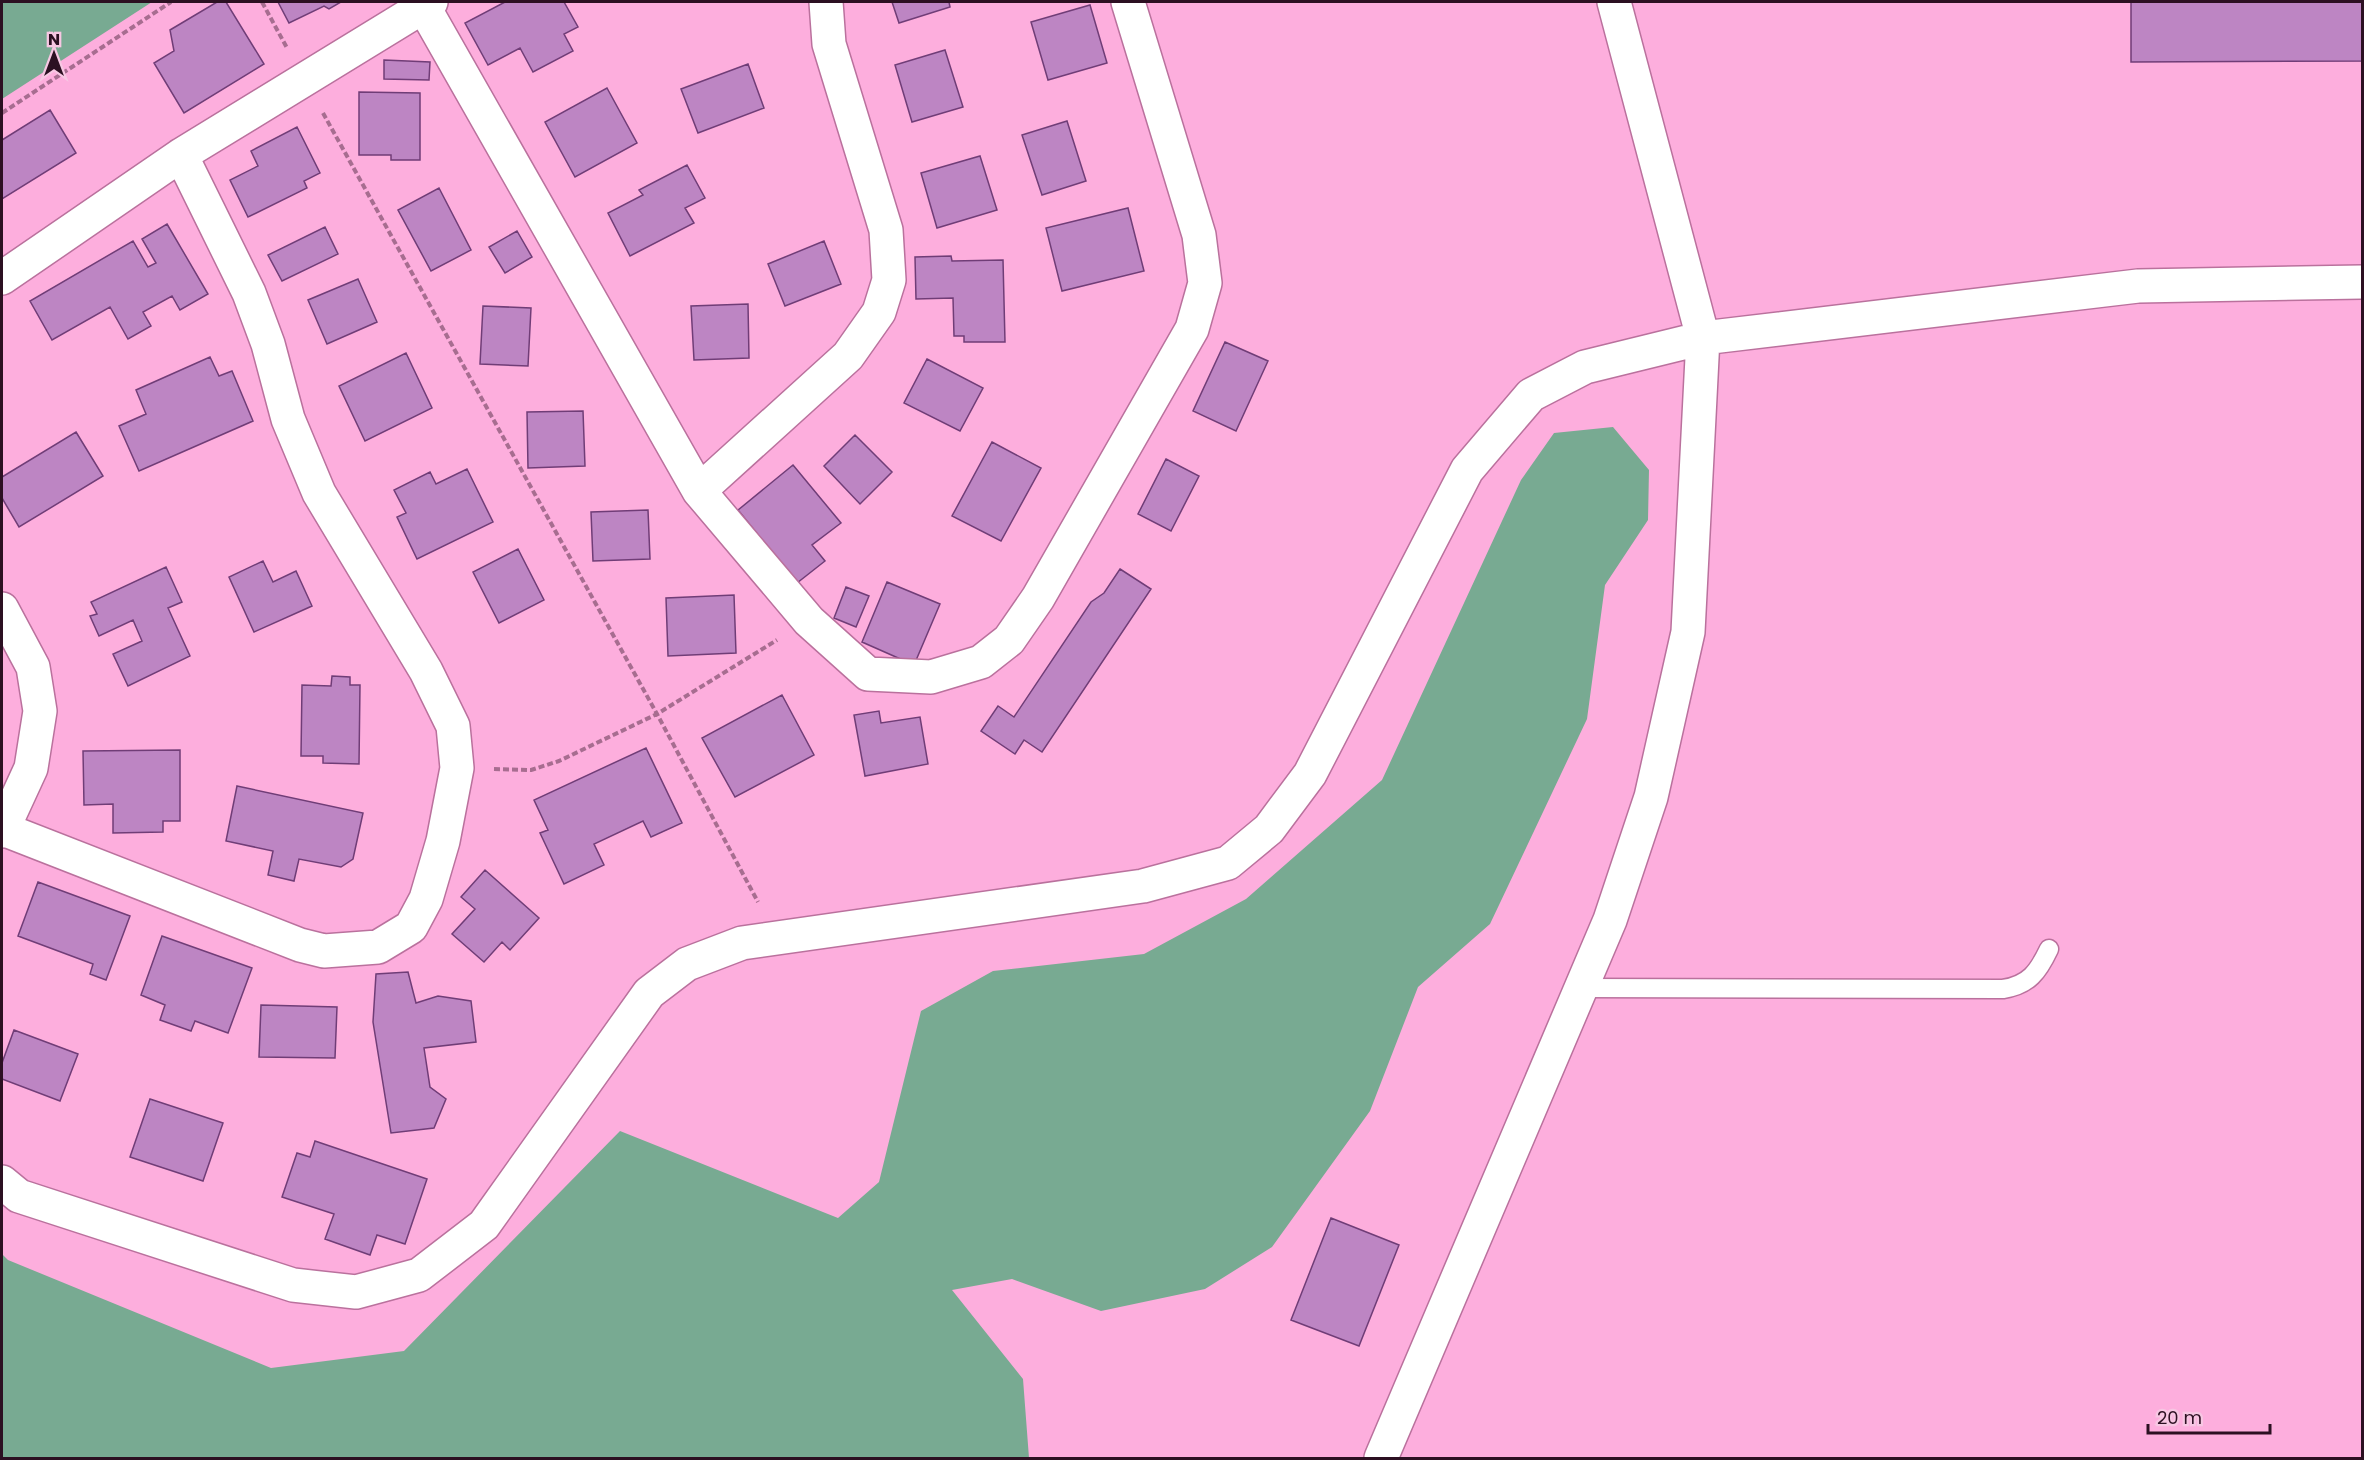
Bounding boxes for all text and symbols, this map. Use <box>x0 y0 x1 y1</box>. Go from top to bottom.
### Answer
north arrow <box>24 24 84 84</box>
text: N <box>48 28 60 51</box>
scale bar <box>2148 1397 2270 1435</box>
text: 20 m <box>2157 1405 2202 1430</box>

